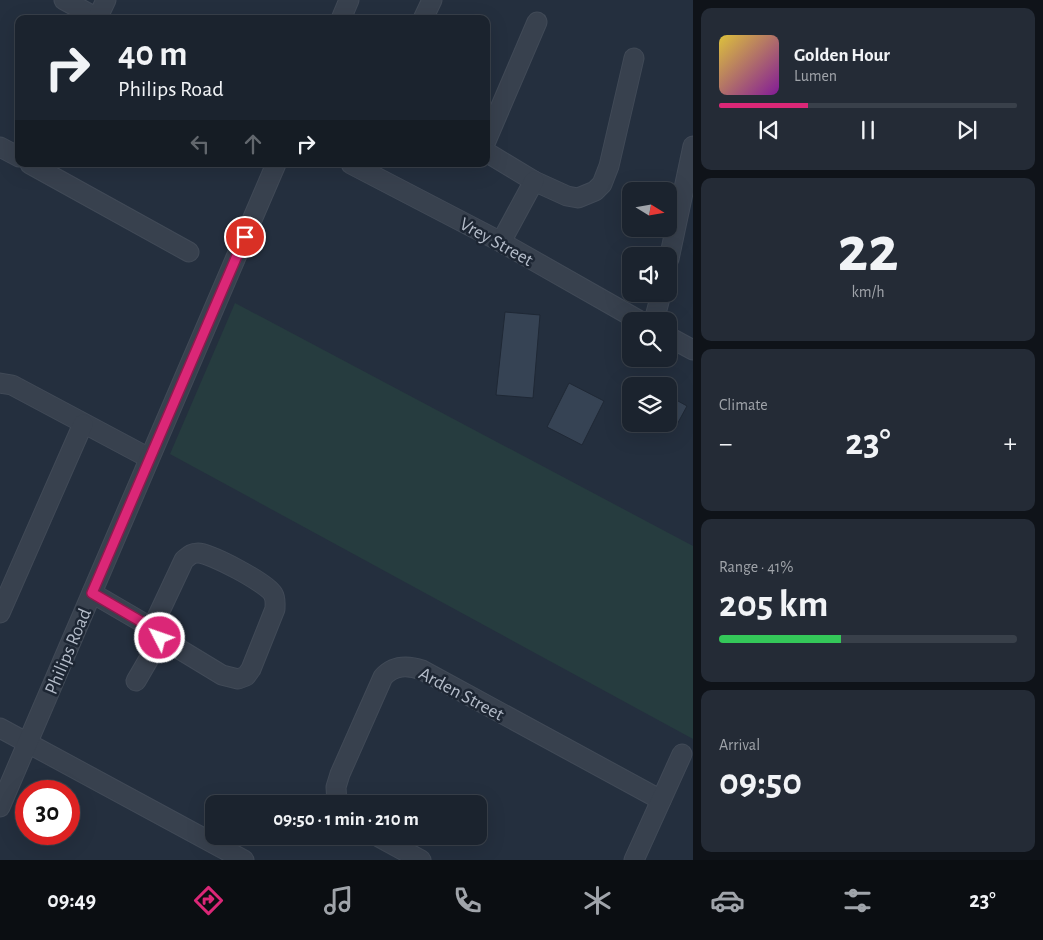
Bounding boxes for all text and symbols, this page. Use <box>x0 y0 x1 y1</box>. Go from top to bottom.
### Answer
icon: right <box>35 35 100 100</box>
text: 40 m <box>118 37 187 72</box>
text: Golden Hour <box>794 46 890 65</box>
text: Lumen <box>794 68 837 84</box>
text: Philips Road <box>118 78 224 100</box>
icon: previous <box>755 116 783 144</box>
icon: pause <box>854 116 882 144</box>
icon: next <box>953 116 981 144</box>
icon: left <box>186 130 214 158</box>
icon: ahead <box>239 130 267 158</box>
icon: right <box>292 130 320 158</box>
north arrow <box>622 182 678 238</box>
map controls <box>622 182 677 432</box>
street label: Vrey Street <box>456 214 536 270</box>
pin <box>224 216 266 258</box>
text: 22 <box>837 218 899 283</box>
icon: arrive <box>231 223 259 251</box>
button: sound <box>622 247 677 302</box>
text: km/h <box>851 284 885 300</box>
button: search <box>622 312 677 367</box>
button: layers <box>622 377 677 432</box>
text: Climate <box>719 397 768 413</box>
text: 23° <box>845 424 891 462</box>
text: − <box>719 430 732 458</box>
text: + <box>1004 430 1017 458</box>
text: Range · 41% <box>719 559 794 575</box>
text: 205 km <box>719 586 828 624</box>
street label: Philips Road <box>42 606 95 697</box>
position arrow <box>133 611 185 663</box>
street label: Arden Street <box>416 664 507 725</box>
text: Arrival <box>719 737 760 753</box>
text: 09:50 <box>719 764 802 802</box>
speed limit sign: 30 <box>15 780 80 845</box>
text: 09:50 · 1 min · 210 m <box>273 810 419 829</box>
icon: directions <box>191 883 226 918</box>
icon: music <box>321 883 356 918</box>
icon: phone <box>450 883 485 918</box>
icon: climate <box>580 883 615 918</box>
icon: car <box>710 883 745 918</box>
icon: filters <box>840 883 875 918</box>
text: 09:49 <box>47 889 96 911</box>
text: 23° <box>969 889 996 911</box>

